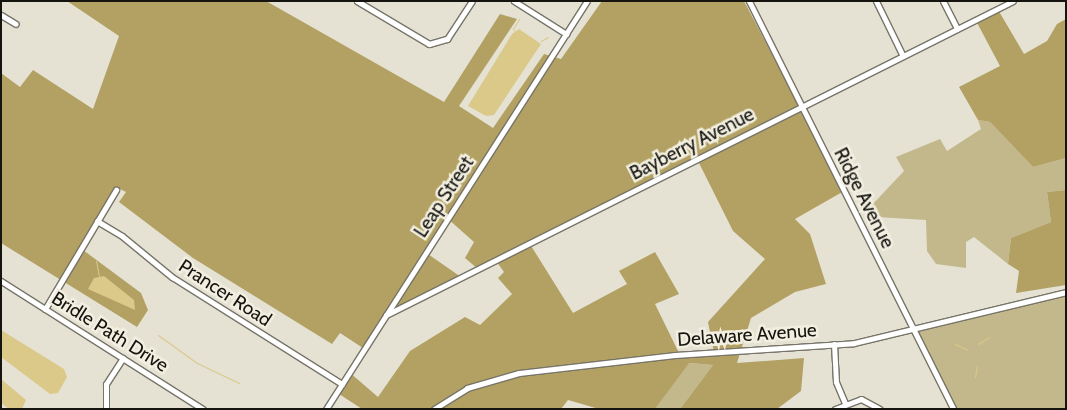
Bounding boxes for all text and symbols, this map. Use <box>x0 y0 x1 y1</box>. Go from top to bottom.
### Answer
street label: Bayberry Avenue <box>626 103 758 185</box>
street label: Ridge Avenue <box>829 144 899 252</box>
street label: Leap Street <box>409 152 479 242</box>
street label: Prancer Road <box>174 255 276 331</box>
street label: Bridle Path Drive <box>47 287 173 377</box>
street label: Delaware Avenue <box>677 319 817 351</box>

